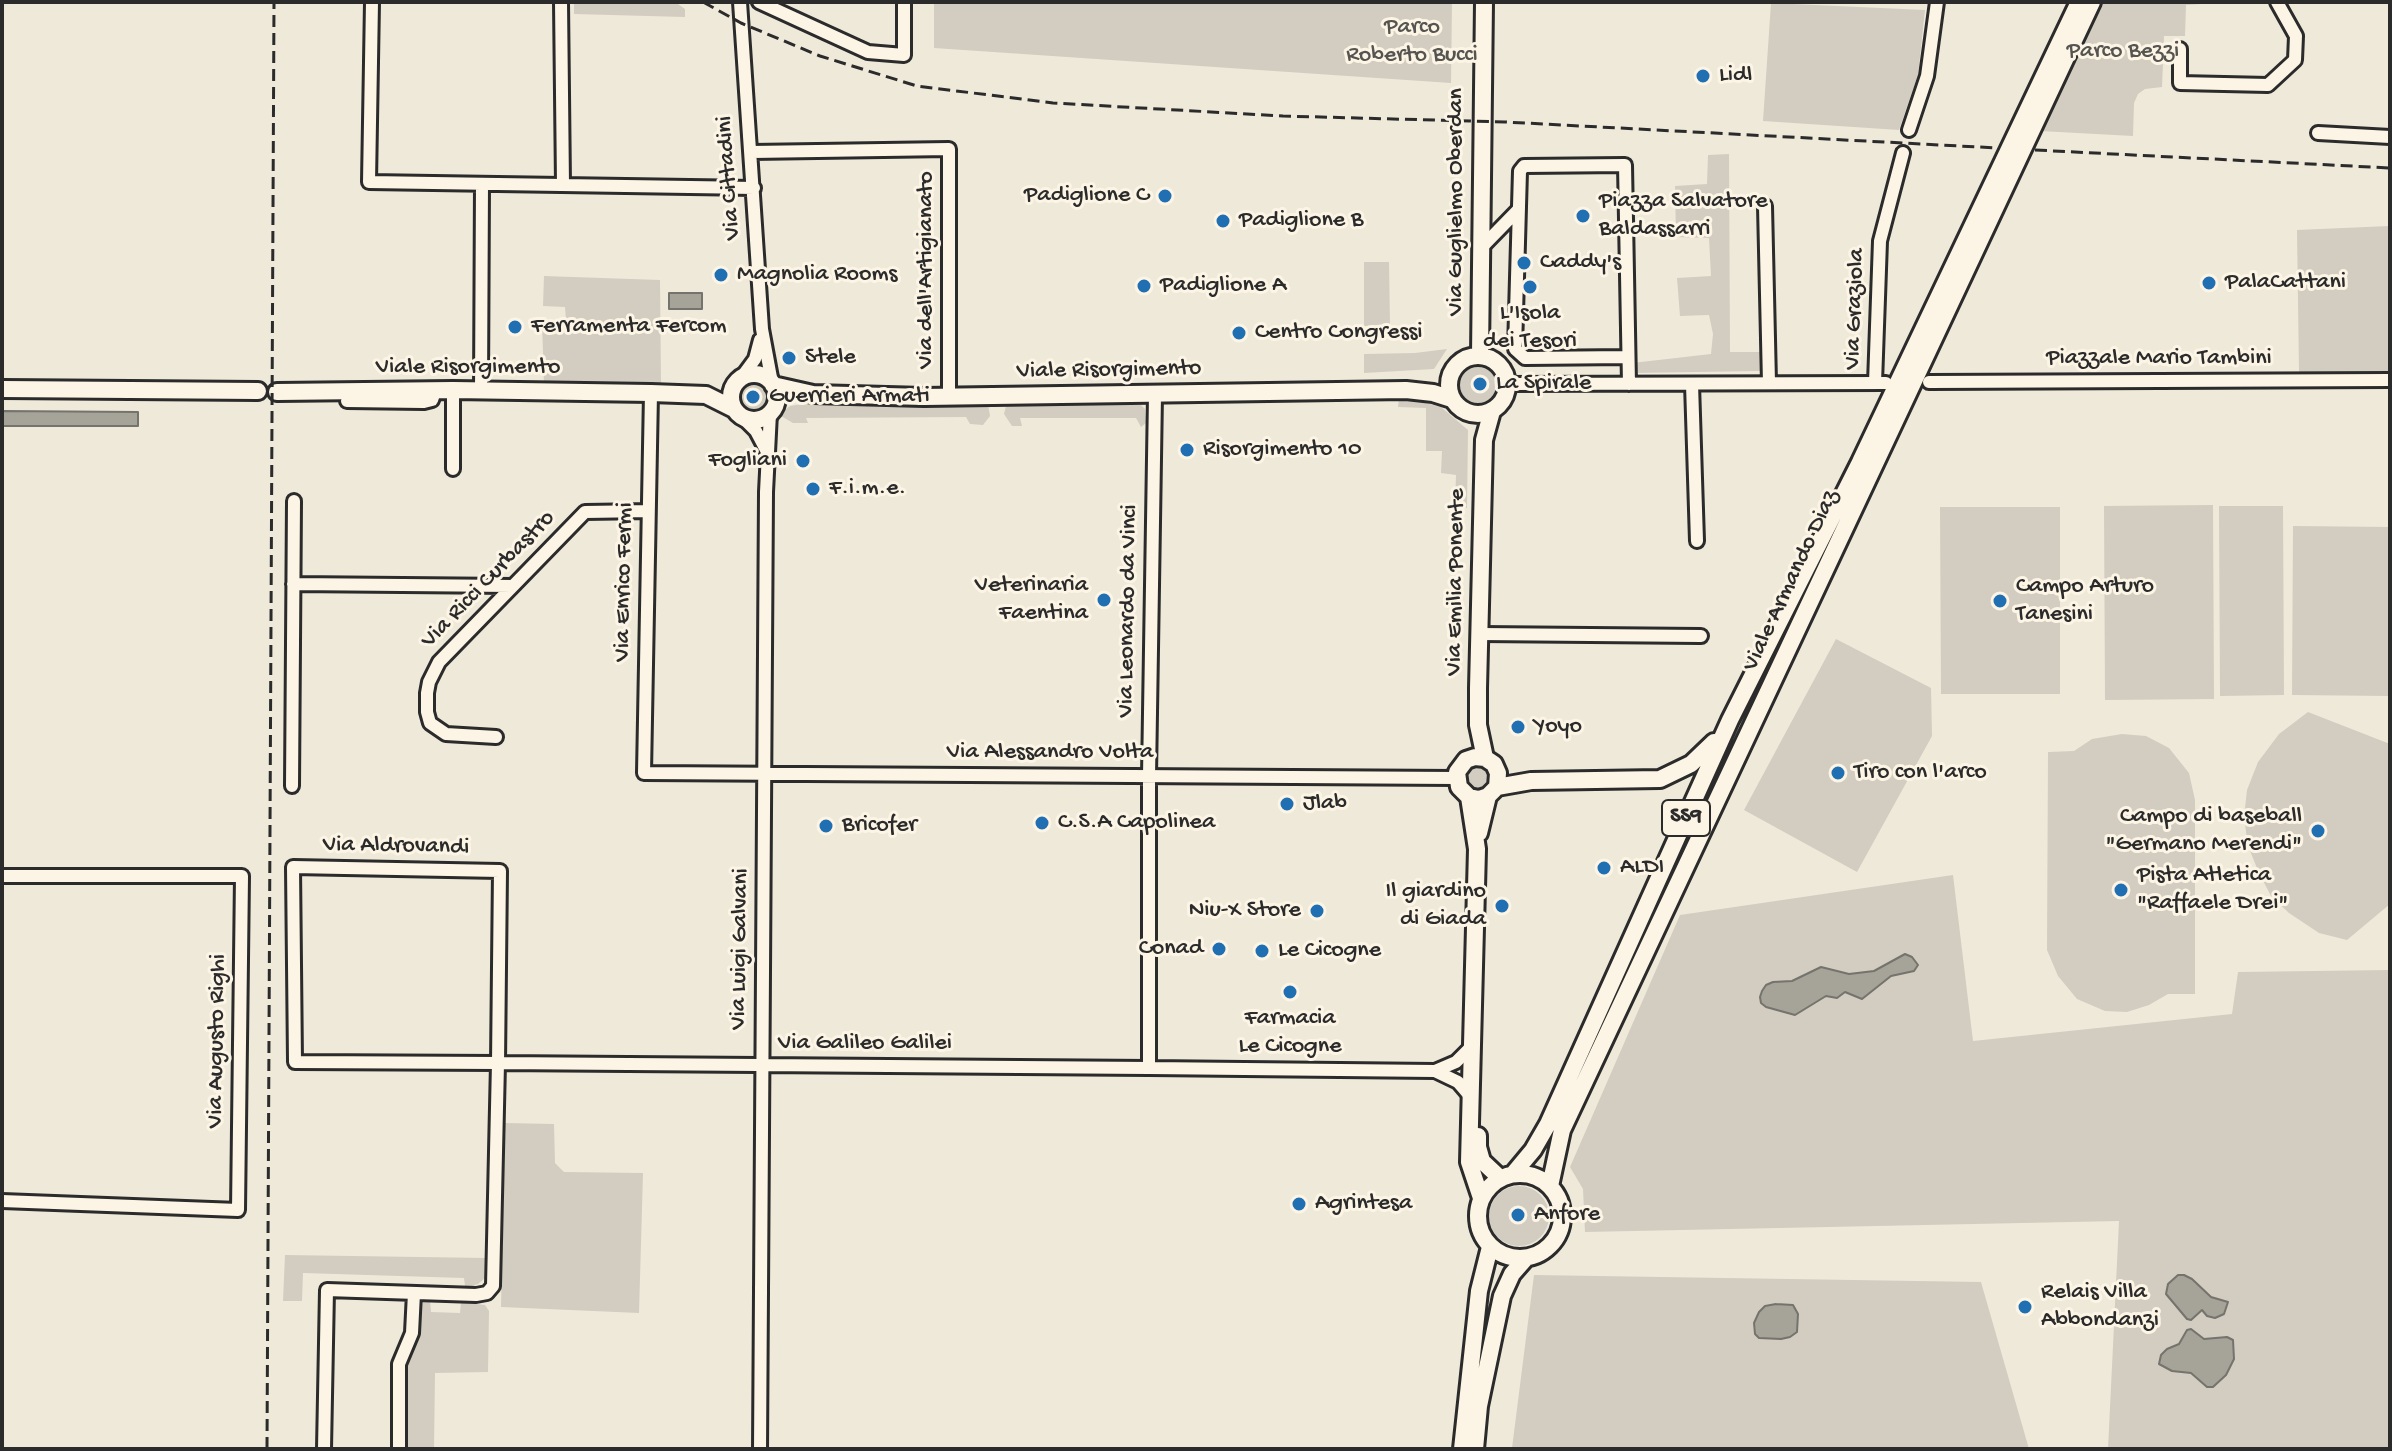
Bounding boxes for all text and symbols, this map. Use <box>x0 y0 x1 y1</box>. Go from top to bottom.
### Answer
park label: Parco Roberto Bucci <box>1346 14 1478 70</box>
park label: Parco Bezzi <box>2067 38 2179 66</box>
place label: Lidl <box>1719 62 1752 90</box>
marker: Lidl <box>1694 67 1712 85</box>
street label: Via Guglielmo Oberdan <box>1443 88 1471 316</box>
street label: Via Cittadini <box>711 115 749 241</box>
street label: Via dell'Artigianato <box>913 171 941 369</box>
place label: Padiglione C <box>1024 182 1149 210</box>
marker: Padiglione C <box>1156 187 1174 205</box>
place label: Piazza Salvatore Baldassarri <box>1599 188 1768 244</box>
place label: Padiglione B <box>1239 207 1363 235</box>
marker: Piazza Salvatore Baldassarri <box>1574 207 1592 225</box>
marker: Padiglione B <box>1214 212 1232 230</box>
street label: Via Graziola <box>1839 248 1873 370</box>
place label: Caddy's <box>1540 249 1621 277</box>
marker: Caddy's <box>1515 254 1533 272</box>
place label: Magnolia Rooms <box>737 261 897 289</box>
marker: Magnolia Rooms <box>712 266 730 284</box>
place label: PalaCattani <box>2225 269 2346 297</box>
place label: Padiglione A <box>1160 272 1286 300</box>
marker: PalaCattani <box>2200 274 2218 292</box>
marker: Padiglione A <box>1135 277 1153 295</box>
marker: L'Isola dei Tesori <box>1521 278 1539 296</box>
place label: L'Isola dei Tesori <box>1483 300 1577 356</box>
place label: Ferramenta Fercom <box>531 313 726 341</box>
marker: Ferramenta Fercom <box>506 318 524 336</box>
place label: Centro Congressi <box>1255 319 1423 347</box>
marker: Centro Congressi <box>1230 324 1248 342</box>
place label: Stele <box>805 344 856 372</box>
street label: Piazzale Mario Tambini <box>2046 345 2272 373</box>
marker: Stele <box>780 349 798 367</box>
street label: Viale Risorgimento <box>376 354 560 382</box>
street label: Viale Risorgimento <box>1016 355 1202 387</box>
place label: La Spirale <box>1496 370 1591 398</box>
marker: La Spirale <box>1471 375 1489 393</box>
place label: Guerrieri Armati <box>769 383 930 411</box>
marker: Guerrieri Armati <box>744 388 762 406</box>
place label: Risorgimento 10 <box>1203 436 1362 464</box>
marker: Risorgimento 10 <box>1178 441 1196 459</box>
place label: Fogliani <box>708 447 787 475</box>
marker: Fogliani <box>794 452 812 470</box>
place label: F.i.m.e. <box>829 475 906 503</box>
marker: F.i.m.e. <box>804 480 822 498</box>
street label: Viale Armando Diaz <box>1737 486 1847 676</box>
street label: Via Emilia Ponente <box>1441 488 1473 676</box>
street label: Via Enrico Fermi <box>609 502 641 662</box>
street label: Via Leonardo da Vinci <box>1113 504 1145 718</box>
street label: Via Ricci Curbastro <box>416 505 562 655</box>
place label: Veterinaria Faentina <box>975 572 1088 628</box>
place label: Campo Arturo Tanesini <box>2016 573 2154 629</box>
marker: Veterinaria Faentina <box>1095 591 1113 609</box>
marker: Campo Arturo Tanesini <box>1991 592 2009 610</box>
place label: Yoyo <box>1534 713 1582 741</box>
marker: Yoyo <box>1509 718 1527 736</box>
street label: Via Alessandro Volta <box>947 739 1153 767</box>
place label: Tiro con l'arco <box>1854 759 1987 787</box>
marker: Tiro con l'arco <box>1829 764 1847 782</box>
place label: Jlab <box>1303 790 1347 818</box>
marker: Jlab <box>1278 795 1296 813</box>
road number: SS9 <box>1662 800 1710 836</box>
place label: Campo di baseball "Germano Merendi" <box>2106 803 2302 859</box>
place label: C.S.A Capolinea <box>1058 809 1215 837</box>
place label: Bricofer <box>842 812 917 840</box>
marker: C.S.A Capolinea <box>1033 814 1051 832</box>
marker: Bricofer <box>817 817 835 835</box>
marker: Campo di baseball "Germano Merendi" <box>2309 822 2327 840</box>
street label: Via Aldrovandi <box>322 831 470 863</box>
place label: ALDI <box>1620 854 1664 882</box>
marker: ALDI <box>1595 859 1613 877</box>
place label: Pista Atletica "Raffaele Drei" <box>2137 862 2288 918</box>
street label: Via Luigi Galvani <box>725 868 757 1030</box>
place label: Il giardino di Giada <box>1385 878 1486 934</box>
marker: Pista Atletica "Raffaele Drei" <box>2112 881 2130 899</box>
place label: Niu-X Store <box>1189 897 1301 925</box>
marker: Il giardino di Giada <box>1493 897 1511 915</box>
marker: Niu-X Store <box>1308 902 1326 920</box>
place label: Conad <box>1139 935 1203 963</box>
place label: Le Cicogne <box>1278 937 1381 965</box>
marker: Conad <box>1210 940 1228 958</box>
marker: Le Cicogne <box>1253 942 1271 960</box>
street label: Via Augusto Righi <box>202 954 234 1128</box>
marker: Farmacia Le Cicogne <box>1281 983 1299 1001</box>
place label: Farmacia Le Cicogne <box>1238 1005 1342 1061</box>
street label: Via Galileo Galilei <box>778 1030 952 1058</box>
place label: Agrintesa <box>1315 1190 1412 1218</box>
marker: Agrintesa <box>1290 1195 1308 1213</box>
place label: Anfore <box>1534 1201 1600 1229</box>
marker: Anfore <box>1509 1206 1527 1224</box>
place label: Relais Villa Abbondanzi <box>2041 1279 2159 1335</box>
marker: Relais Villa Abbondanzi <box>2016 1298 2034 1316</box>

